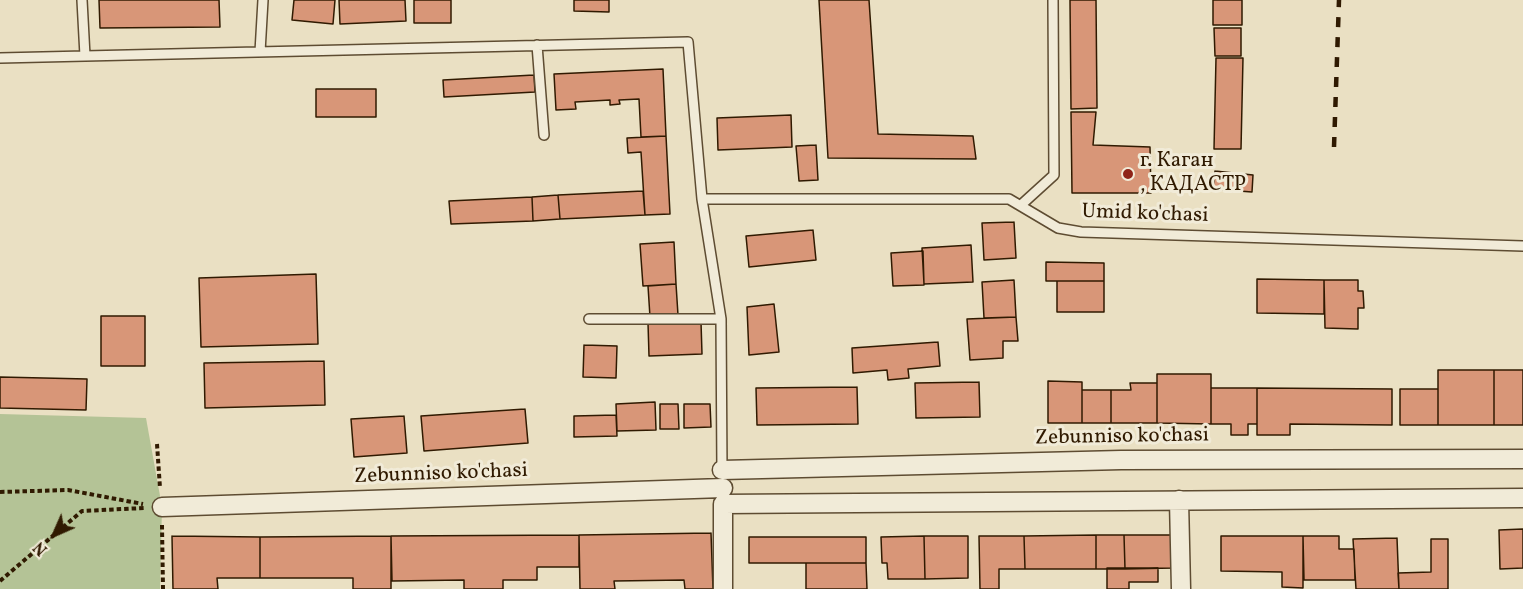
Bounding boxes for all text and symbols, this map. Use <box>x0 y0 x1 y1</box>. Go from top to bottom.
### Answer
place label: г. Каган , КАДАСТР <box>1140 149 1246 199</box>
marker: г. Каган , КАДАСТР <box>1121 167 1135 181</box>
street label: Umid ko'chasi <box>1081 200 1209 230</box>
street label: Zebunniso ko'chasi <box>1035 424 1209 452</box>
street label: Zebunniso ko'chasi <box>354 459 528 491</box>
north arrow <box>24 505 84 565</box>
text: N <box>29 536 53 560</box>

